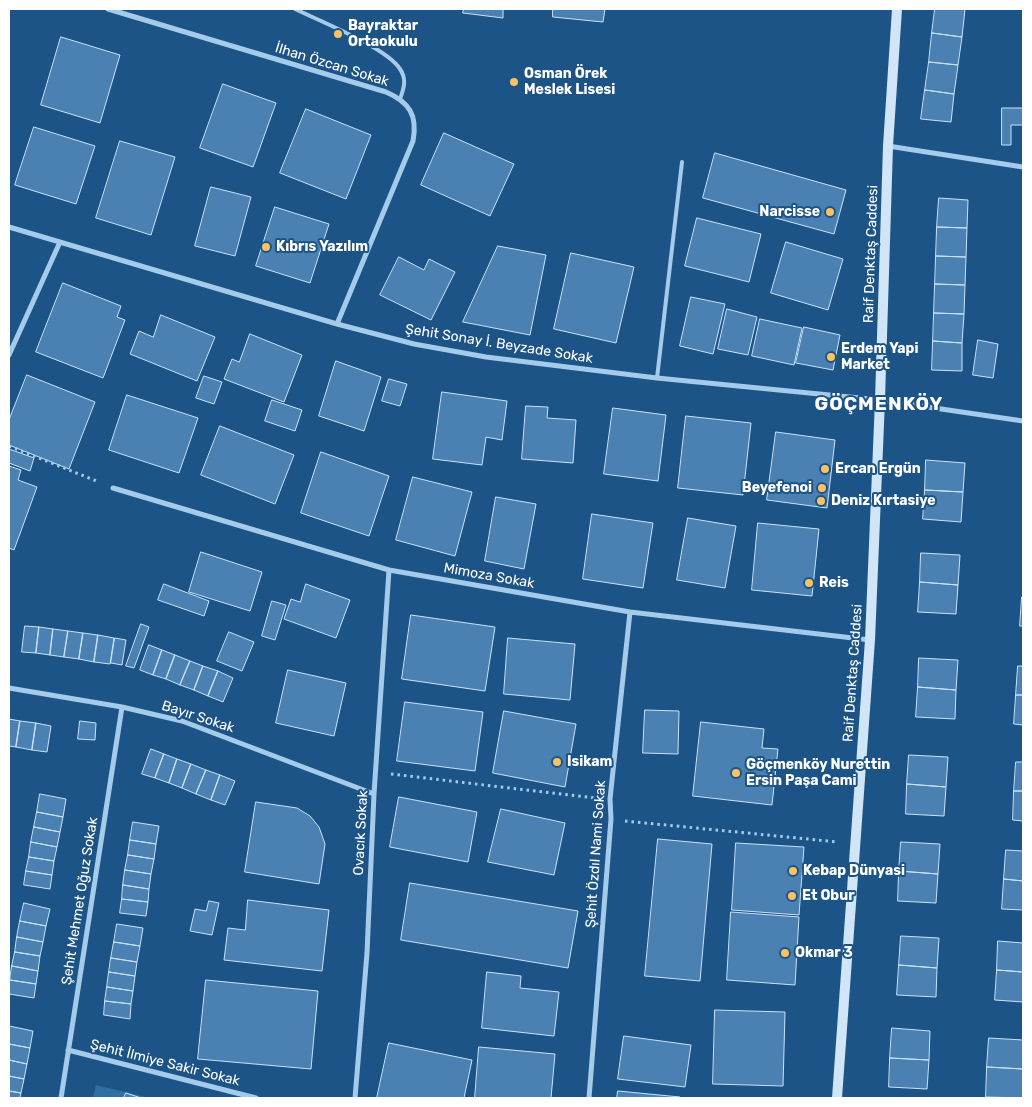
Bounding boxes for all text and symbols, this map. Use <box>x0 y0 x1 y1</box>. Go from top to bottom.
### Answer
place label: Bayraktar Ortaokulu <box>348 18 418 50</box>
marker: Bayraktar Ortaokulu <box>332 28 344 40</box>
street label: İlhan Özcan Sokak <box>273 40 391 90</box>
place label: Osman Örek Meslek Lisesi <box>524 66 615 98</box>
marker: Osman Örek Meslek Lisesi <box>508 76 520 88</box>
street label: Raif Denktaş Caddesi <box>860 185 882 323</box>
place label: Narcisse <box>759 204 820 220</box>
marker: Narcisse <box>824 206 836 218</box>
place label: Kıbrıs Yazılım <box>276 239 368 255</box>
marker: Kıbrıs Yazılım <box>260 241 272 253</box>
street label: Şehit Sonay İ. Beyzade Sokak <box>404 321 594 367</box>
place label: Erdem Yapi Market <box>841 341 918 374</box>
marker: Erdem Yapi Market <box>825 351 837 363</box>
district label: GÖÇMENKÖY <box>813 394 945 416</box>
place label: Ercan Ergün <box>835 461 921 477</box>
marker: Ercan Ergün <box>819 463 831 475</box>
place label: Beyefenoi <box>742 480 812 496</box>
marker: Beyefenoi <box>816 482 828 494</box>
place label: Deniz Kırtasiye <box>831 493 936 509</box>
marker: Deniz Kırtasiye <box>815 495 827 507</box>
street label: Mimoza Sokak <box>442 560 536 592</box>
place label: Reis <box>819 575 849 591</box>
marker: Reis <box>803 577 815 589</box>
street label: Raif Denktaş Caddesi <box>840 604 866 742</box>
street label: Bayır Sokak <box>159 697 237 737</box>
place label: Isikam <box>567 754 612 770</box>
marker: Isikam <box>551 756 563 768</box>
place label: Göçmenköy Nurettin Ersin Paşa Cami <box>746 757 890 790</box>
marker: Göçmenköy Nurettin Ersin Paşa Cami <box>730 767 742 779</box>
street label: Şehit Özdıl Nami Sokak <box>582 780 610 928</box>
street label: Ovacık Sokak <box>350 790 372 876</box>
street label: Şehit Mehmet Oğuz Sokak <box>58 816 102 986</box>
place label: Kebap Dünyasi <box>803 863 905 879</box>
marker: Kebap Dünyasi <box>787 865 799 877</box>
place label: Et Obur <box>802 888 855 904</box>
marker: Et Obur <box>786 890 798 902</box>
place label: Okmar 3 <box>795 945 853 961</box>
marker: Okmar 3 <box>779 947 791 959</box>
street label: Şehit İlmiye Sakir Sokak <box>88 1036 242 1090</box>

